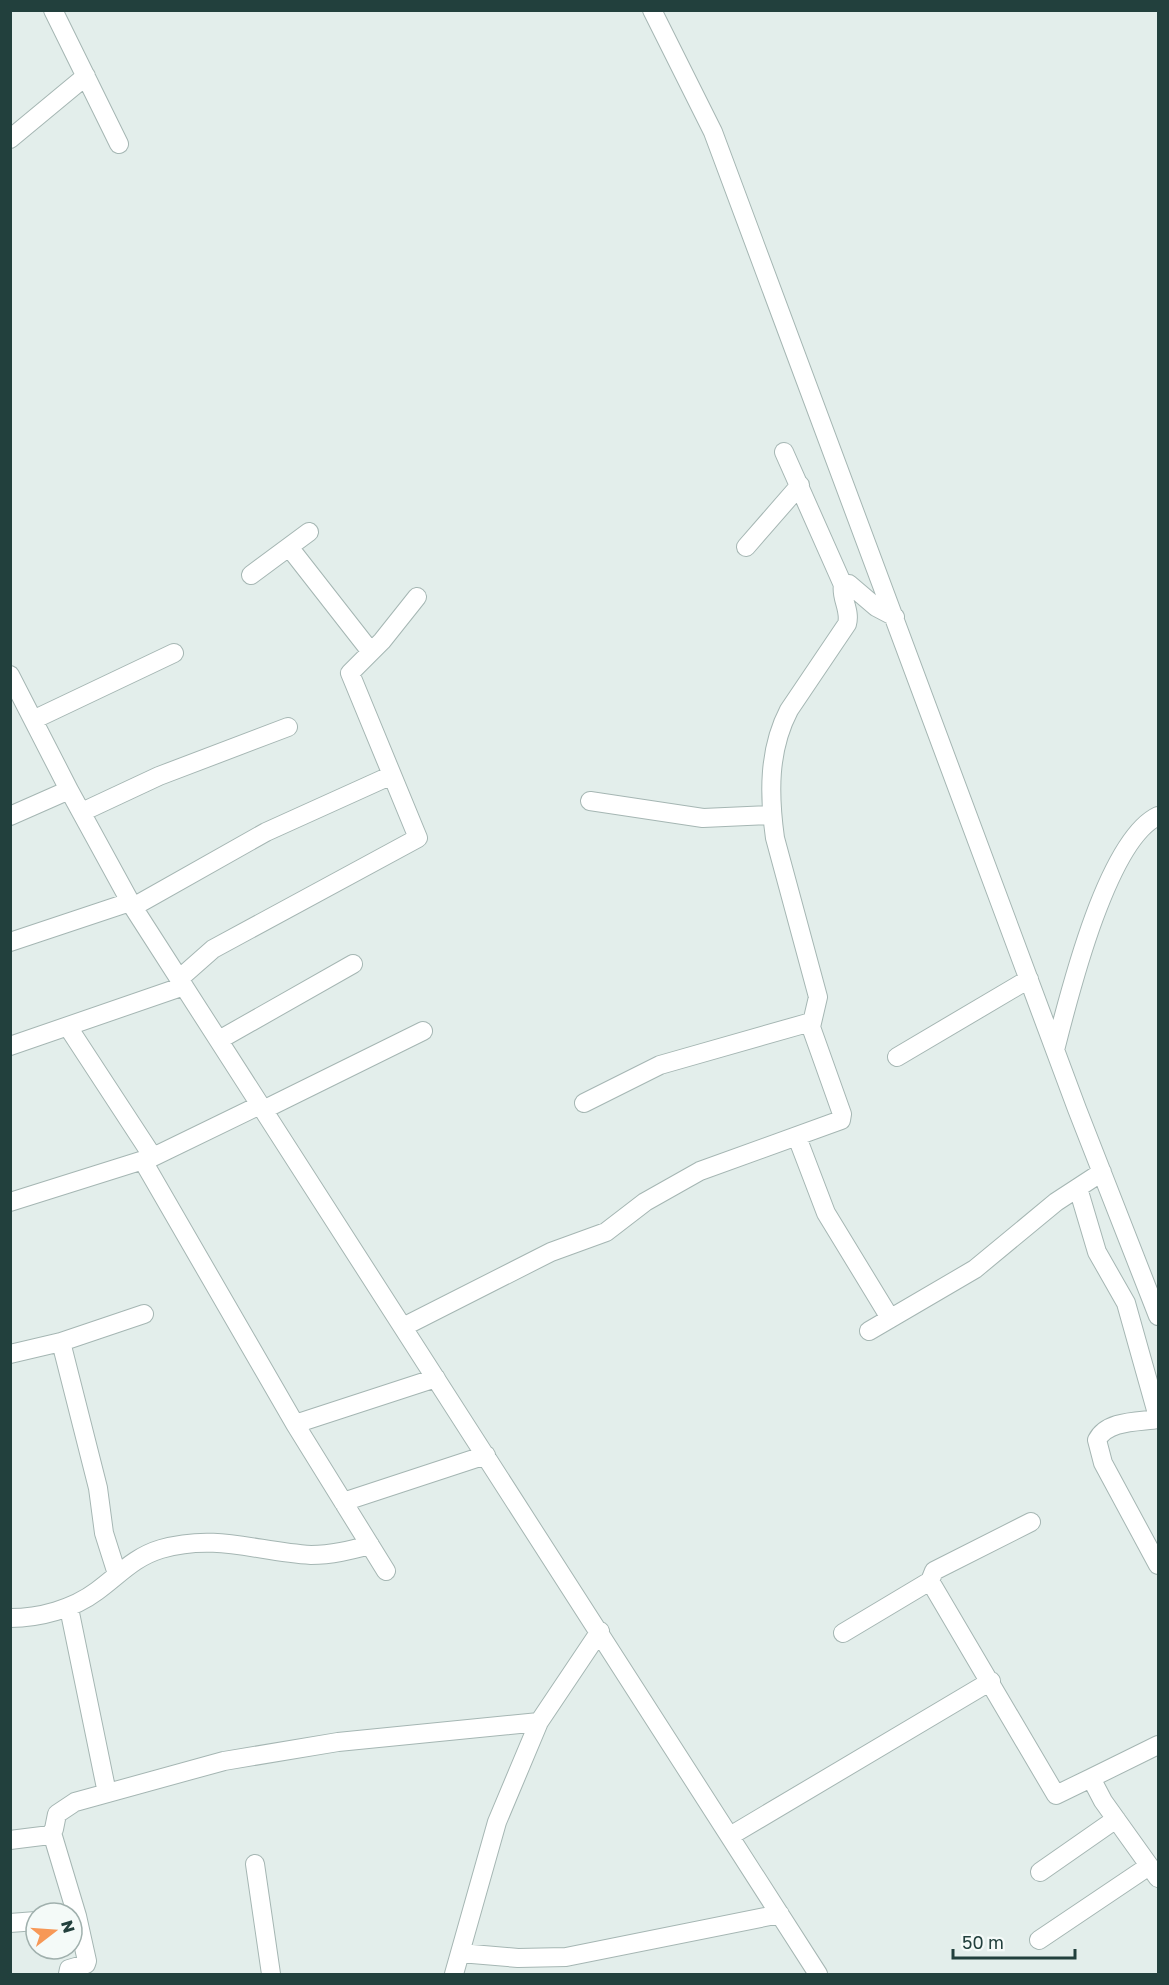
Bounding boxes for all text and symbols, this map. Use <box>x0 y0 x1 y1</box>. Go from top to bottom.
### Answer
north arrow <box>24 1901 84 1961</box>
text: N <box>57 1918 80 1935</box>
scale bar <box>953 1922 1074 1960</box>
text: 50 m <box>962 1931 1004 1953</box>

